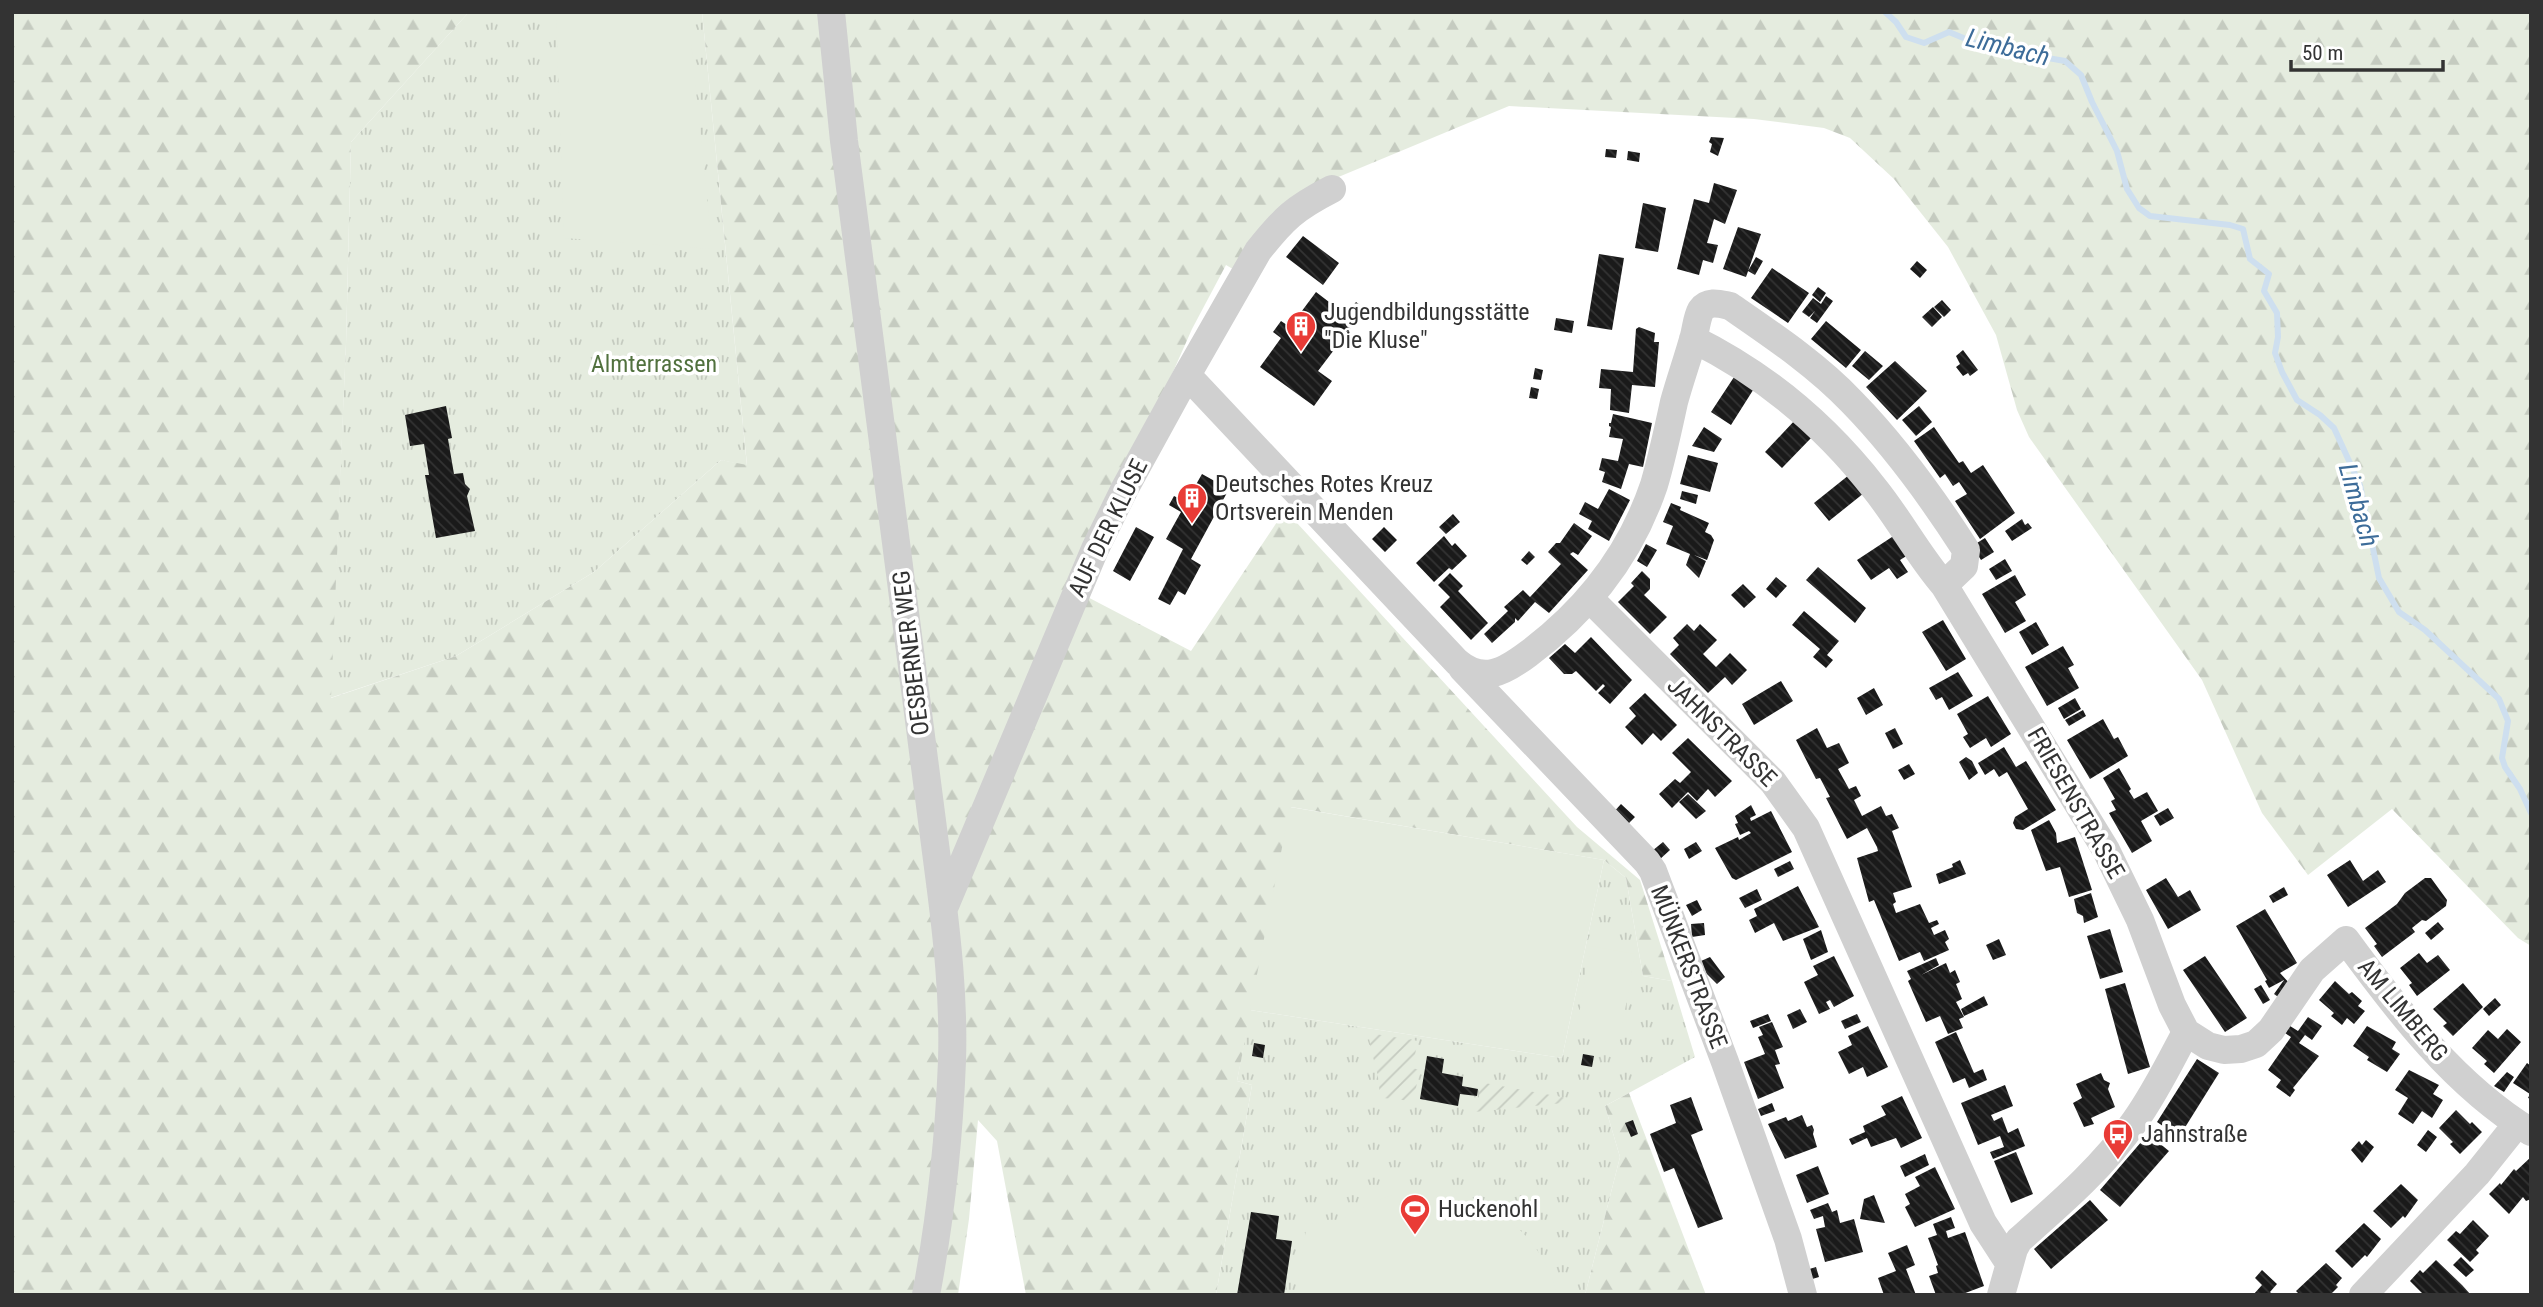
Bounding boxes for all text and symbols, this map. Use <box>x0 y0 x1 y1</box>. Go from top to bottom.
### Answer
water label: Limbach <box>1963 22 2053 72</box>
scale bar <box>2291 28 2443 72</box>
text: 50 m <box>2302 41 2343 65</box>
place label: Jugendbildungsstätte "Die Kluse" <box>1324 298 1530 354</box>
building icon: Jugendbildungsstätte "Die Kluse" <box>1284 309 1318 353</box>
park label: Almterrassen <box>591 350 717 378</box>
street label: AUF DER KLUSE <box>1063 454 1153 601</box>
water label: Limbach <box>2333 460 2385 550</box>
place label: Deutsches Rotes Kreuz Ortsverein Menden <box>1215 470 1433 526</box>
building icon: Deutsches Rotes Kreuz Ortsverein Menden <box>1175 481 1209 525</box>
street label: OESBERNER WEG <box>887 569 935 737</box>
street label: JAHNSTRASSE <box>1661 671 1783 793</box>
street label: FRIESENSTRASSE <box>2021 722 2131 884</box>
street label: MÜNKERSTRASSE <box>1645 881 1733 1053</box>
street label: AM LIMBERG <box>2352 953 2454 1067</box>
bus stop icon: Jahnstraße <box>2101 1117 2135 1161</box>
place label: Jahnstraße <box>2141 1120 2247 1148</box>
sports icon: Huckenohl <box>1398 1192 1432 1236</box>
place label: Huckenohl <box>1438 1195 1538 1223</box>

